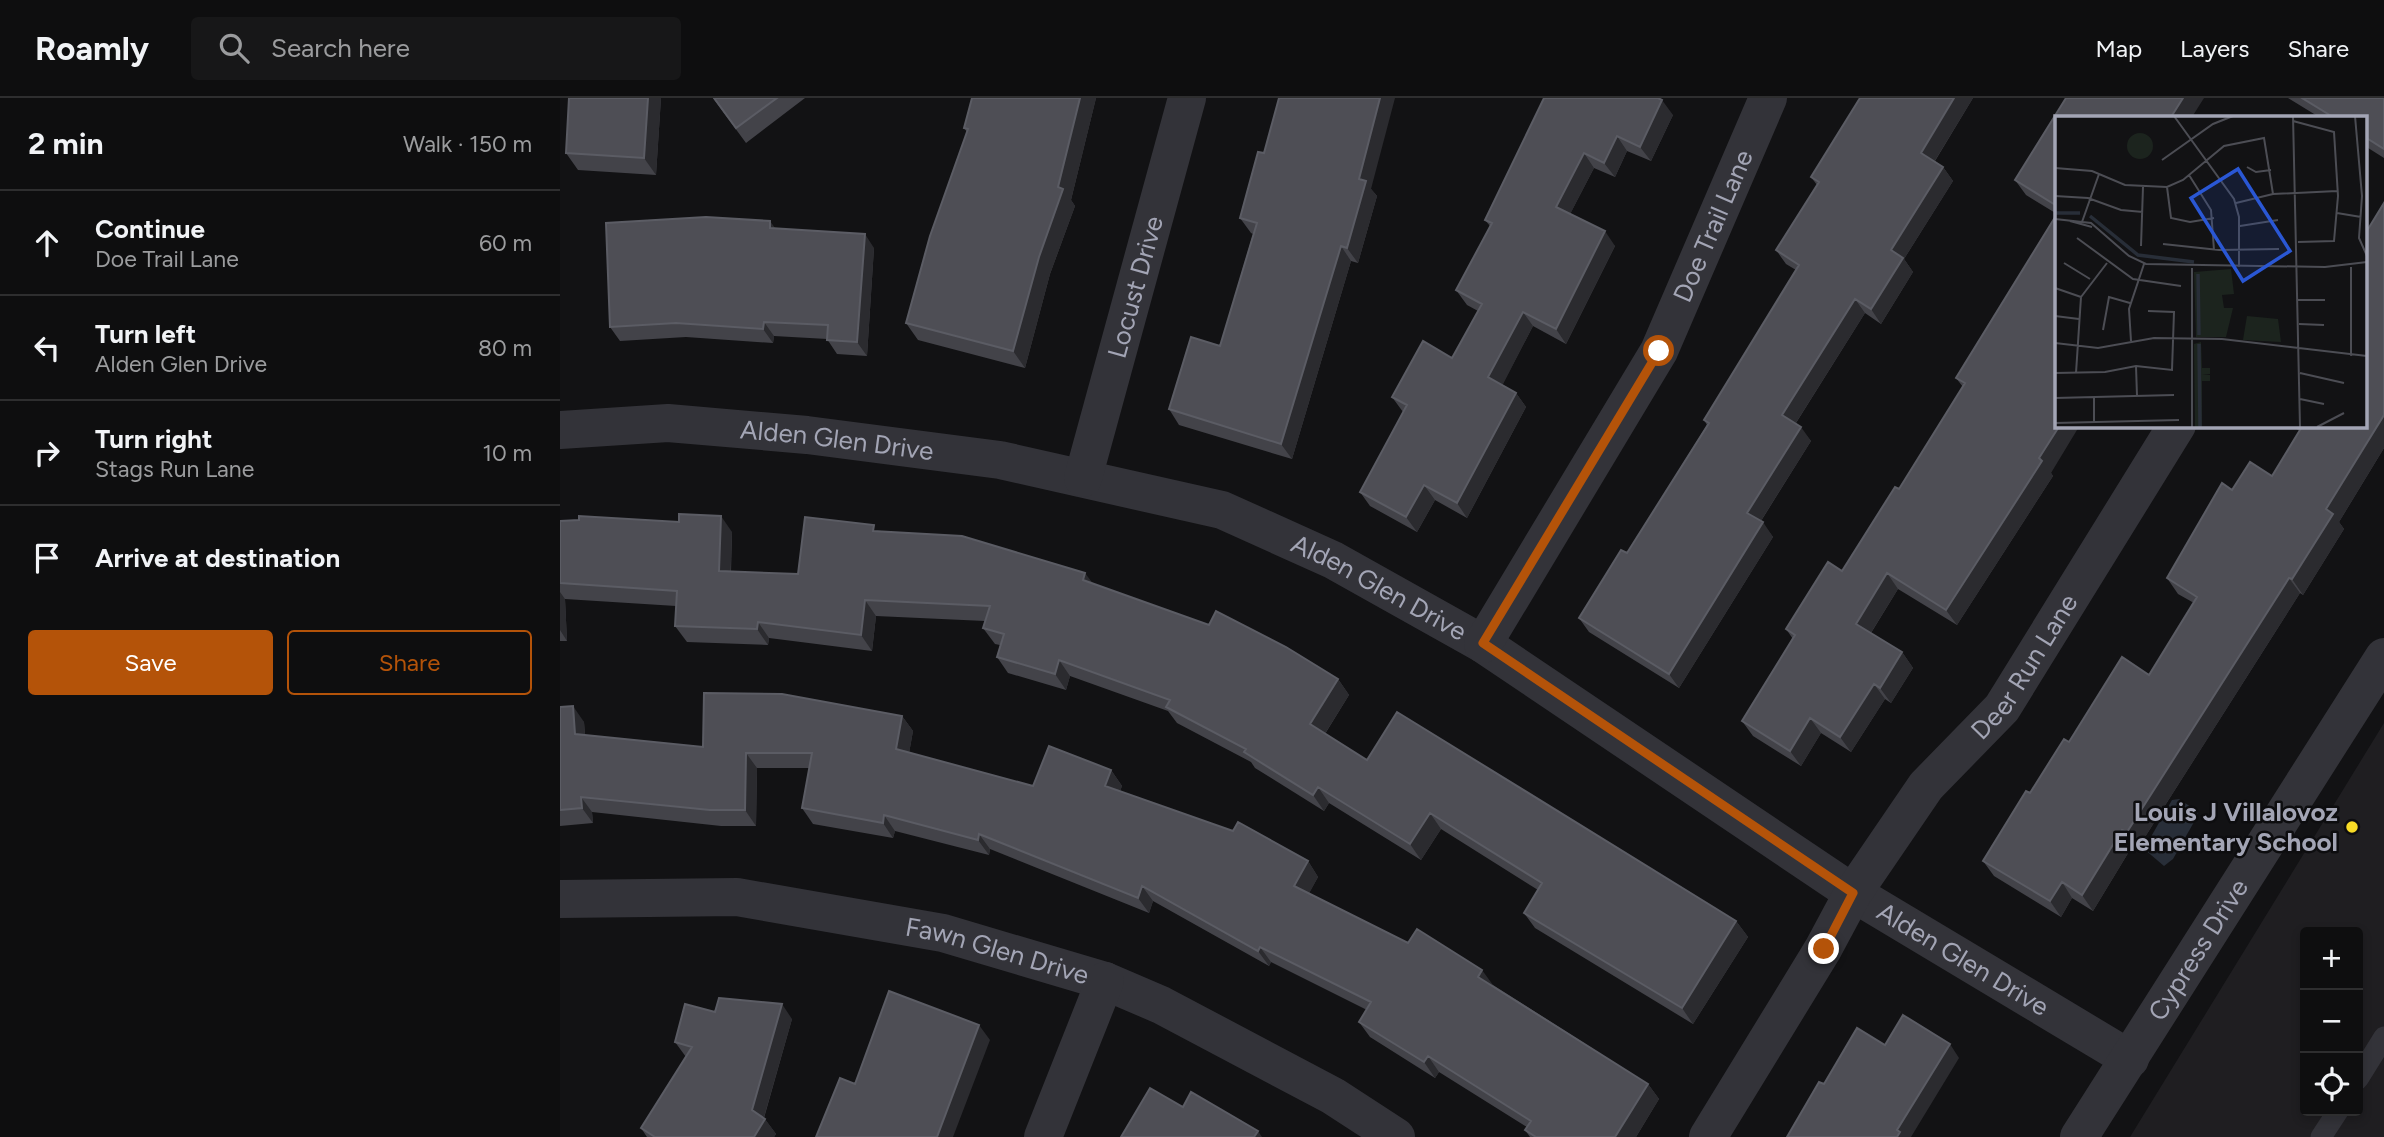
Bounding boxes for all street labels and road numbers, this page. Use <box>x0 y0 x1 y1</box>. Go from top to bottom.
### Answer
street label: Doe Trail Lane <box>1666 145 1760 307</box>
street label: Locust Drive <box>1101 213 1170 362</box>
street label: Alden Glen Drive <box>739 413 936 467</box>
street label: Alden Glen Drive <box>1286 527 1472 648</box>
street label: Deer Run Lane <box>1964 588 2085 746</box>
street label: Cypress Drive <box>2141 873 2255 1026</box>
street label: Alden Glen Drive <box>1872 895 2055 1023</box>
street label: Fawn Glen Drive <box>903 911 1093 991</box>

